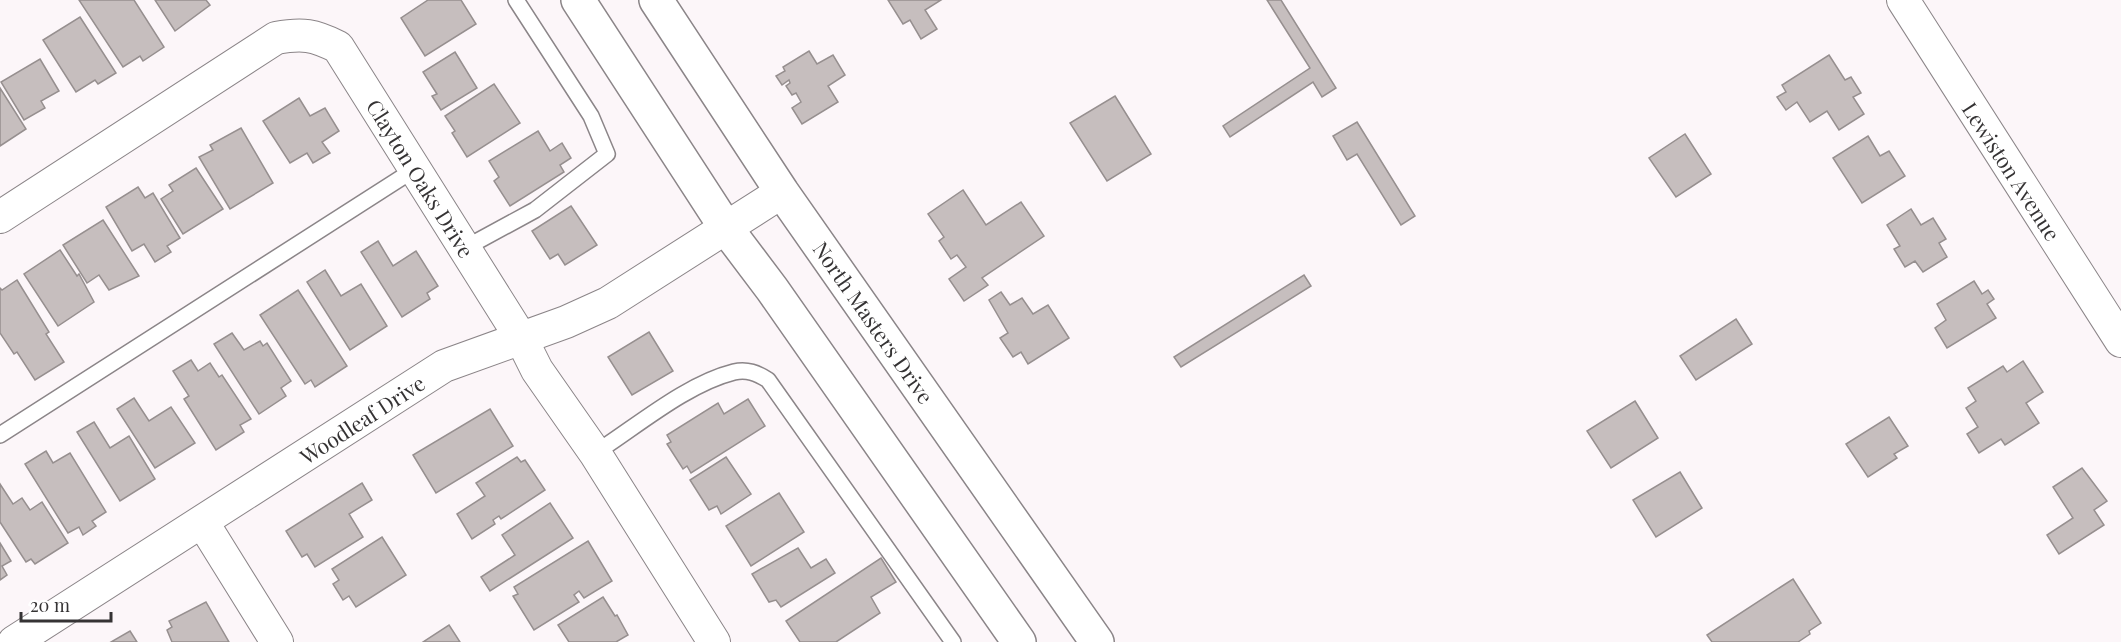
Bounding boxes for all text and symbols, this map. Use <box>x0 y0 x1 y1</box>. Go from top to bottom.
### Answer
street label: Clayton Oaks Drive <box>361 94 481 262</box>
street label: Lewiston Avenue <box>1957 96 2067 246</box>
street label: North Masters Drive <box>808 235 940 409</box>
street label: Woodleaf Drive <box>293 368 430 470</box>
scale bar <box>21 585 111 623</box>
text: 20 m <box>30 593 70 617</box>

